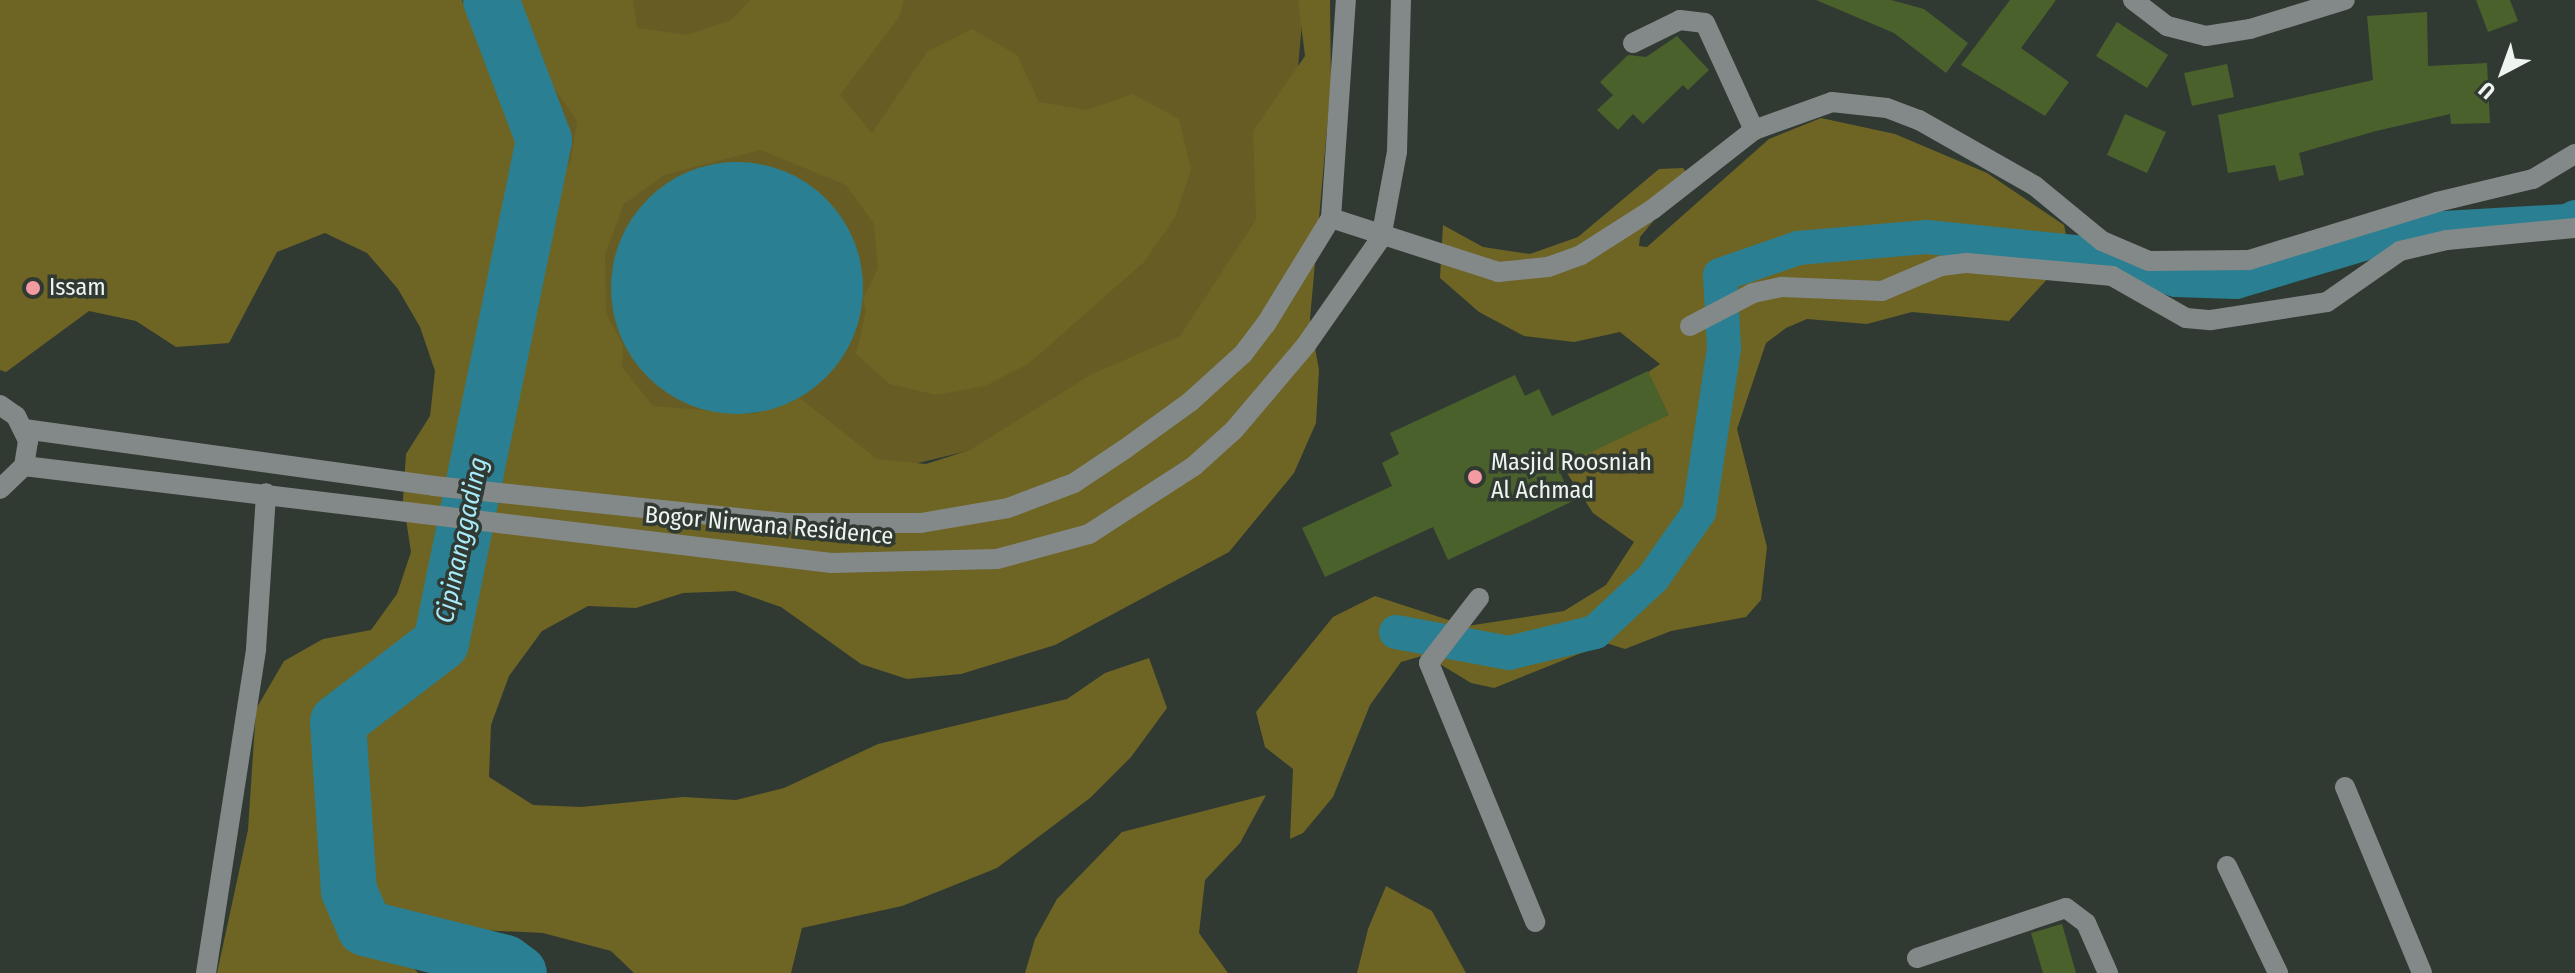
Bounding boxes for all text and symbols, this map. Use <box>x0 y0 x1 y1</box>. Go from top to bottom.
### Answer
north arrow <box>2463 32 2543 112</box>
text: U <box>2473 76 2501 105</box>
place label: Issam <box>49 274 106 302</box>
marker: Issam <box>24 279 42 297</box>
place label: Masjid Roosniah Al Achmad <box>1491 449 1652 505</box>
water label: Cipinanggading <box>429 454 495 626</box>
marker: Masjid Roosniah Al Achmad <box>1466 468 1484 486</box>
street label: Bogor Nirwana Residence <box>644 501 894 551</box>

